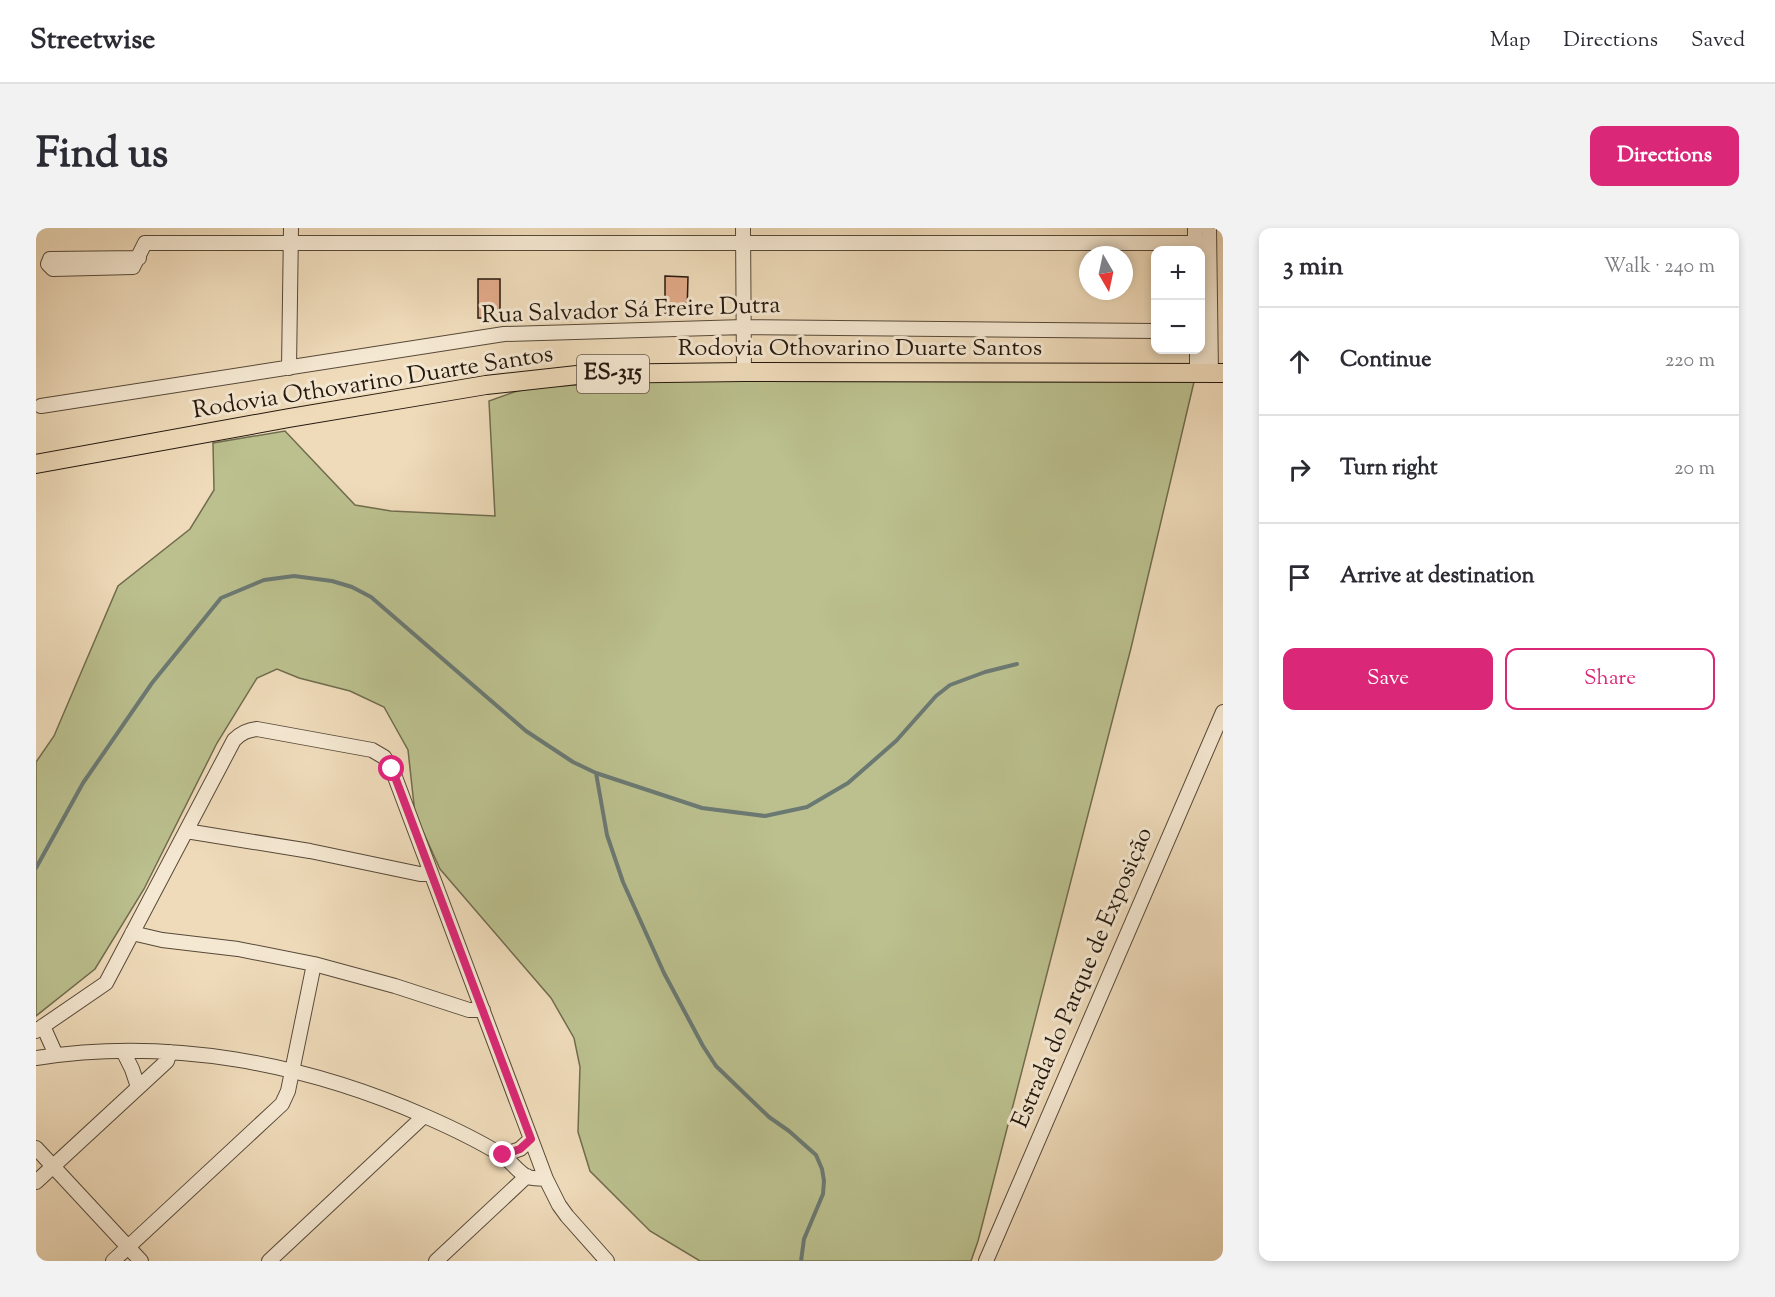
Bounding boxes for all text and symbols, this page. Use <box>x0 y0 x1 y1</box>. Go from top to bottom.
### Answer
text: Streetwise <box>30 21 155 61</box>
text: Map <box>1490 26 1530 56</box>
text: Directions <box>1563 26 1658 56</box>
text: Saved <box>1691 26 1745 56</box>
text: Find us <box>36 126 168 186</box>
button: Directions <box>1590 126 1739 186</box>
north arrow <box>1079 246 1133 300</box>
map controls <box>1151 246 1205 354</box>
button: + <box>1151 246 1205 300</box>
text: 3 min <box>1283 249 1343 286</box>
text: Walk · 240 m <box>1604 253 1715 282</box>
street label: Rua Salvador Sá Freire Dutra <box>481 289 781 333</box>
button: − <box>1151 300 1205 354</box>
street label: Rodovia Othovarino Duarte Santos <box>678 332 1042 366</box>
street label: Rodovia Othovarino Duarte Santos <box>190 338 556 428</box>
icon: ahead <box>1283 345 1316 378</box>
text: Continue <box>1340 345 1431 377</box>
text: 220 m <box>1665 347 1715 376</box>
road number: ES-315 <box>577 355 649 393</box>
icon: right <box>1283 453 1316 486</box>
text: Turn right <box>1340 453 1437 485</box>
text: 20 m <box>1674 455 1715 484</box>
icon: arrive <box>1283 561 1316 594</box>
text: Arrive at destination <box>1340 561 1535 593</box>
button: Save <box>1283 648 1493 710</box>
button: Share <box>1505 648 1715 710</box>
route start <box>378 755 404 781</box>
street label: Estrada do Parque de Exposição <box>1004 822 1162 1134</box>
route end <box>489 1141 515 1167</box>

